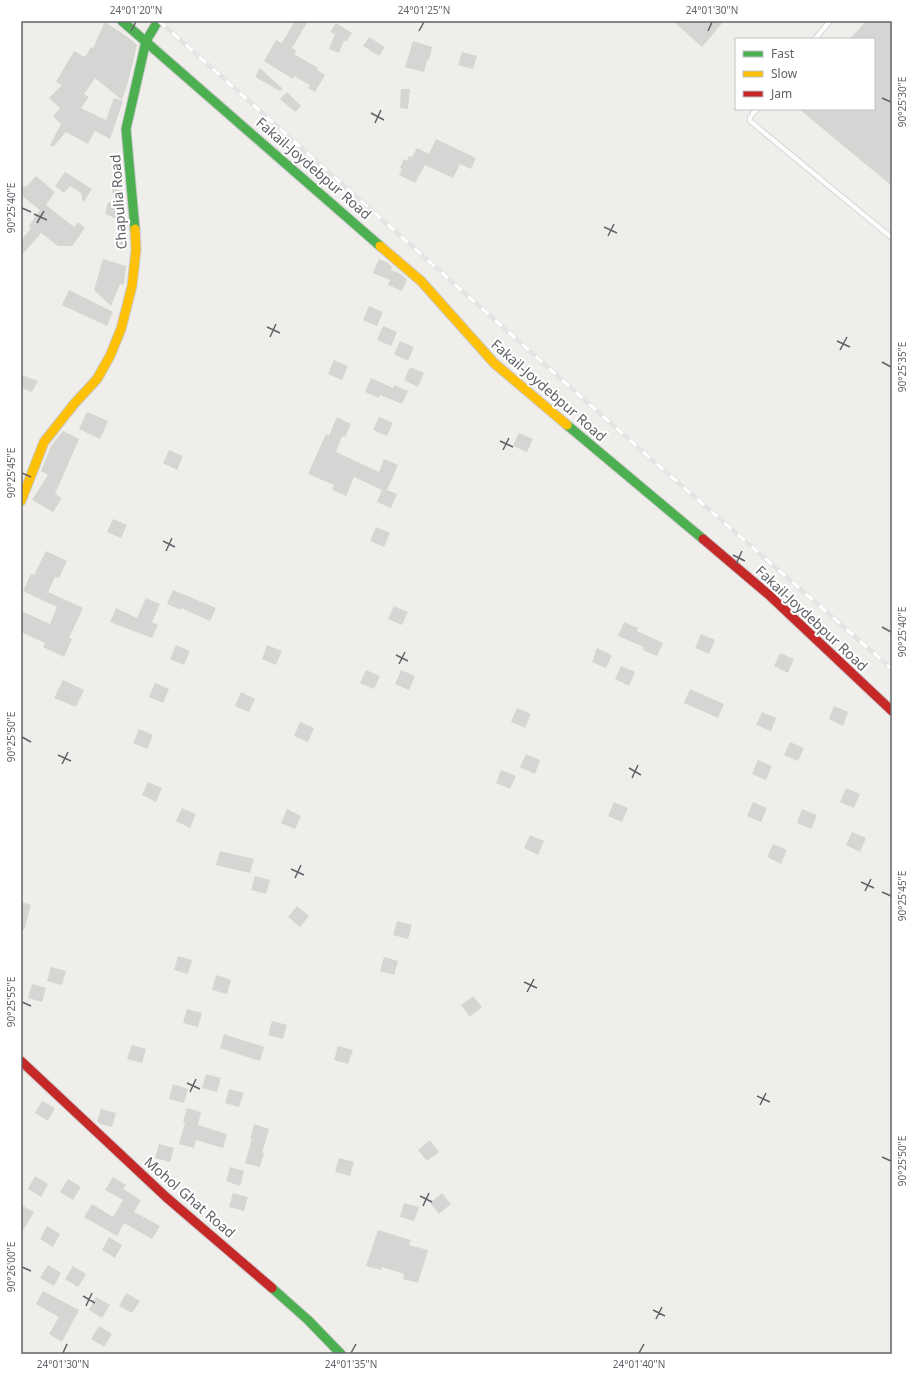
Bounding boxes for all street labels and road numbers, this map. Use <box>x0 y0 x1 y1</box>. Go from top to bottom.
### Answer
street label: Fakail-Joydebpur Road <box>252 113 376 223</box>
street label: Chapulia Road <box>105 154 131 250</box>
street label: Fakail-Joydebpur Road <box>487 335 611 445</box>
street label: Fakail-Joydebpur Road <box>752 561 872 675</box>
street label: Mohol Ghat Road <box>141 1152 239 1242</box>

